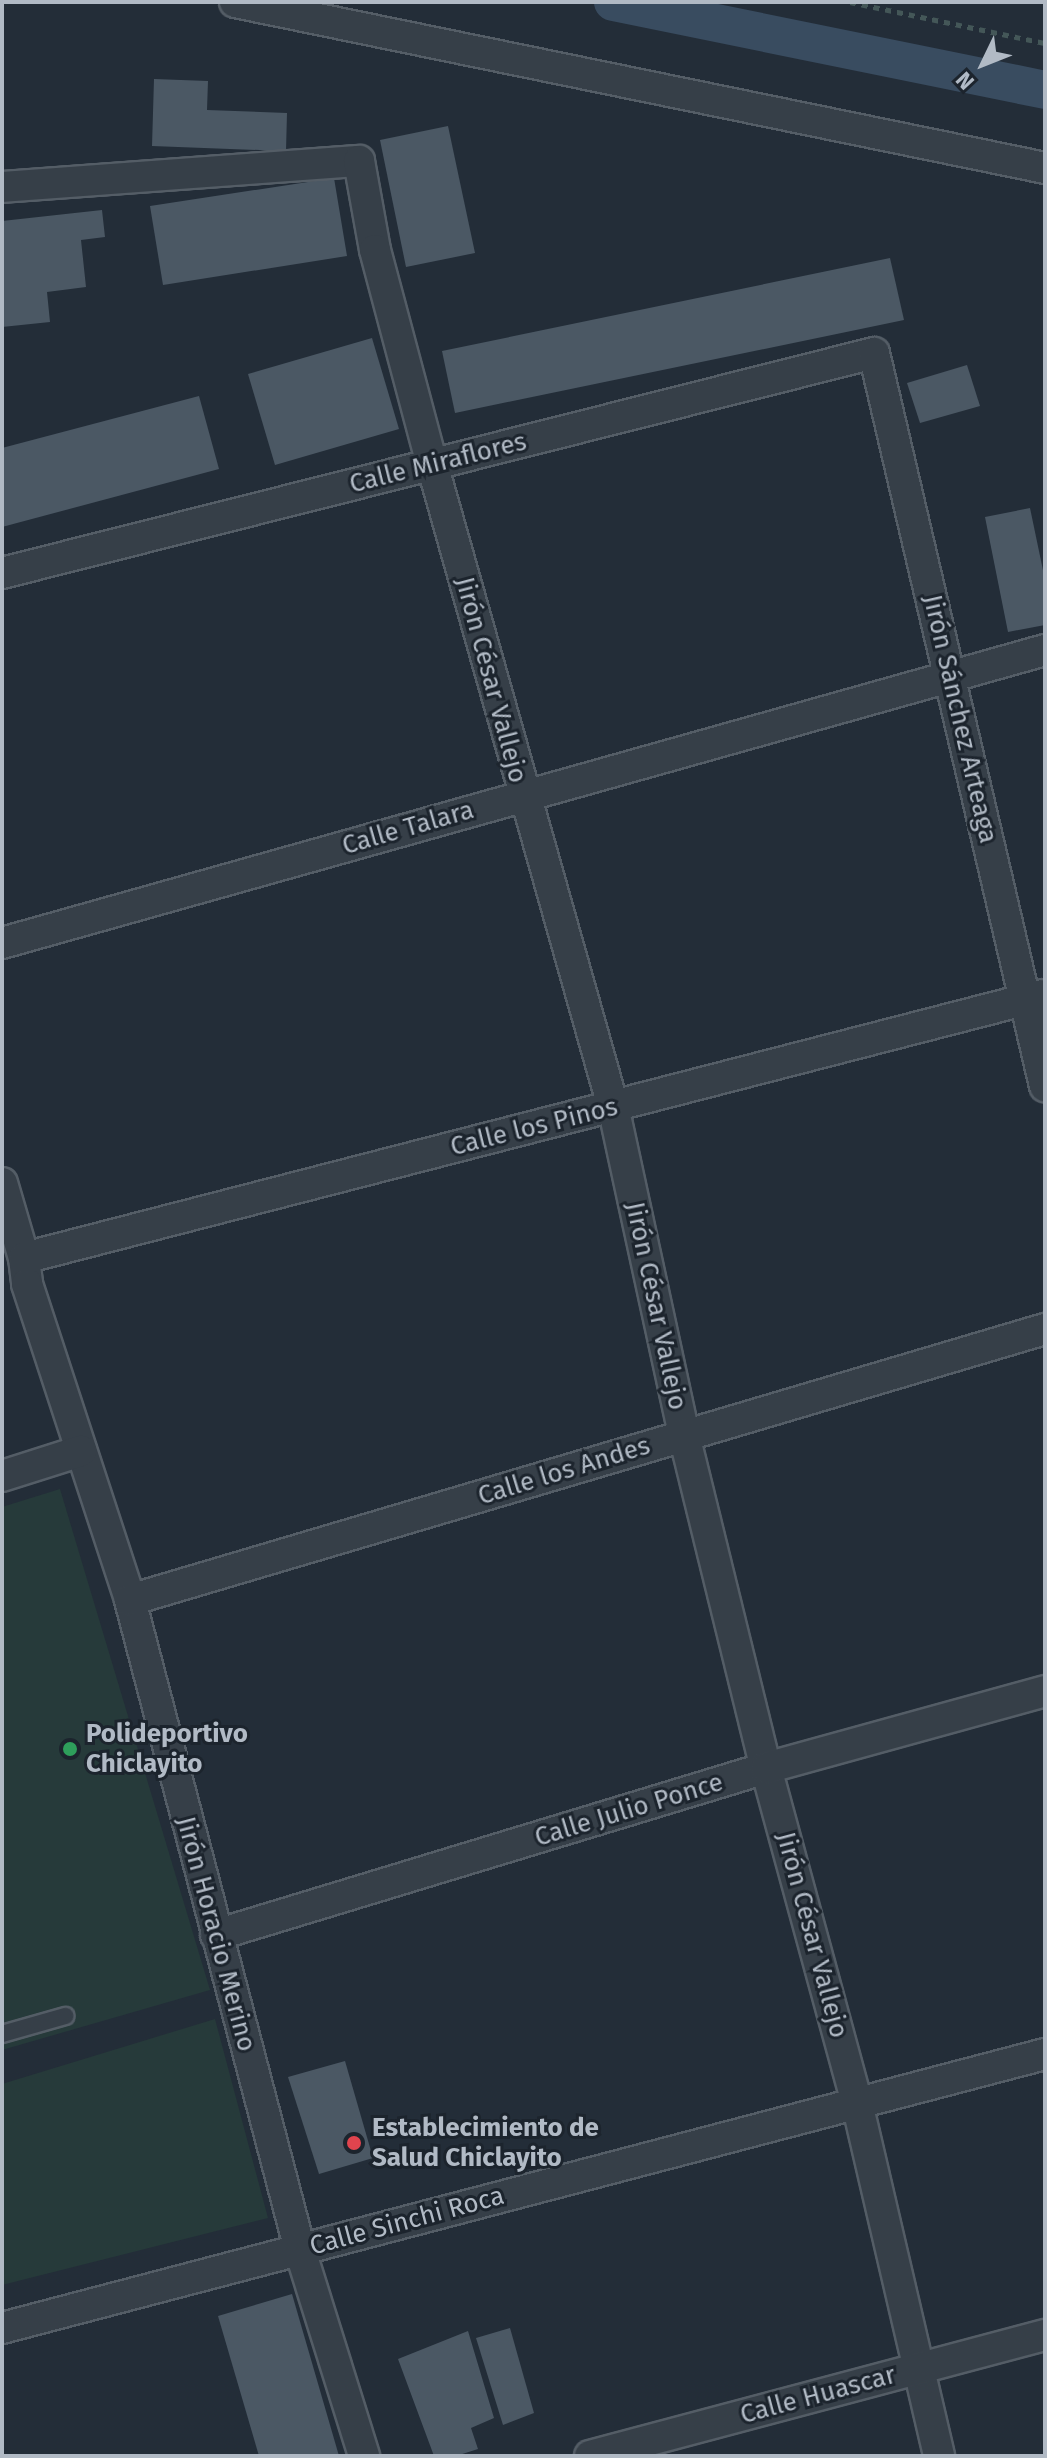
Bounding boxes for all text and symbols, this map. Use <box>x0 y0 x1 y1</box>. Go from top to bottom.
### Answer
north arrow <box>943 24 1023 104</box>
text: N <box>950 66 980 95</box>
street label: Calle Miraflores <box>346 426 530 500</box>
street label: Jirón César Vallejo <box>448 574 534 786</box>
street label: Jirón Sánchez Arteaga <box>916 592 1004 846</box>
street label: Calle Talara <box>339 794 477 862</box>
street label: Calle los Pinos <box>447 1091 621 1163</box>
street label: Jirón César Vallejo <box>619 1199 693 1413</box>
street label: Calle los Andes <box>474 1430 654 1512</box>
place label: Polideportivo Chiclayito <box>86 1718 248 1780</box>
marker: Polideportivo Chiclayito <box>61 1740 79 1758</box>
street label: Calle Julio Ponce <box>531 1767 727 1853</box>
street label: Jirón Horacio Merino <box>170 1813 262 2055</box>
street label: Jirón César Vallejo <box>769 1829 855 2041</box>
place label: Establecimiento de Salud Chiclayito <box>372 2112 599 2174</box>
marker: Establecimiento de Salud Chiclayito <box>343 2132 365 2154</box>
street label: Calle Sinchi Roca <box>306 2180 508 2262</box>
street label: Calle Huascar <box>737 2359 899 2431</box>

